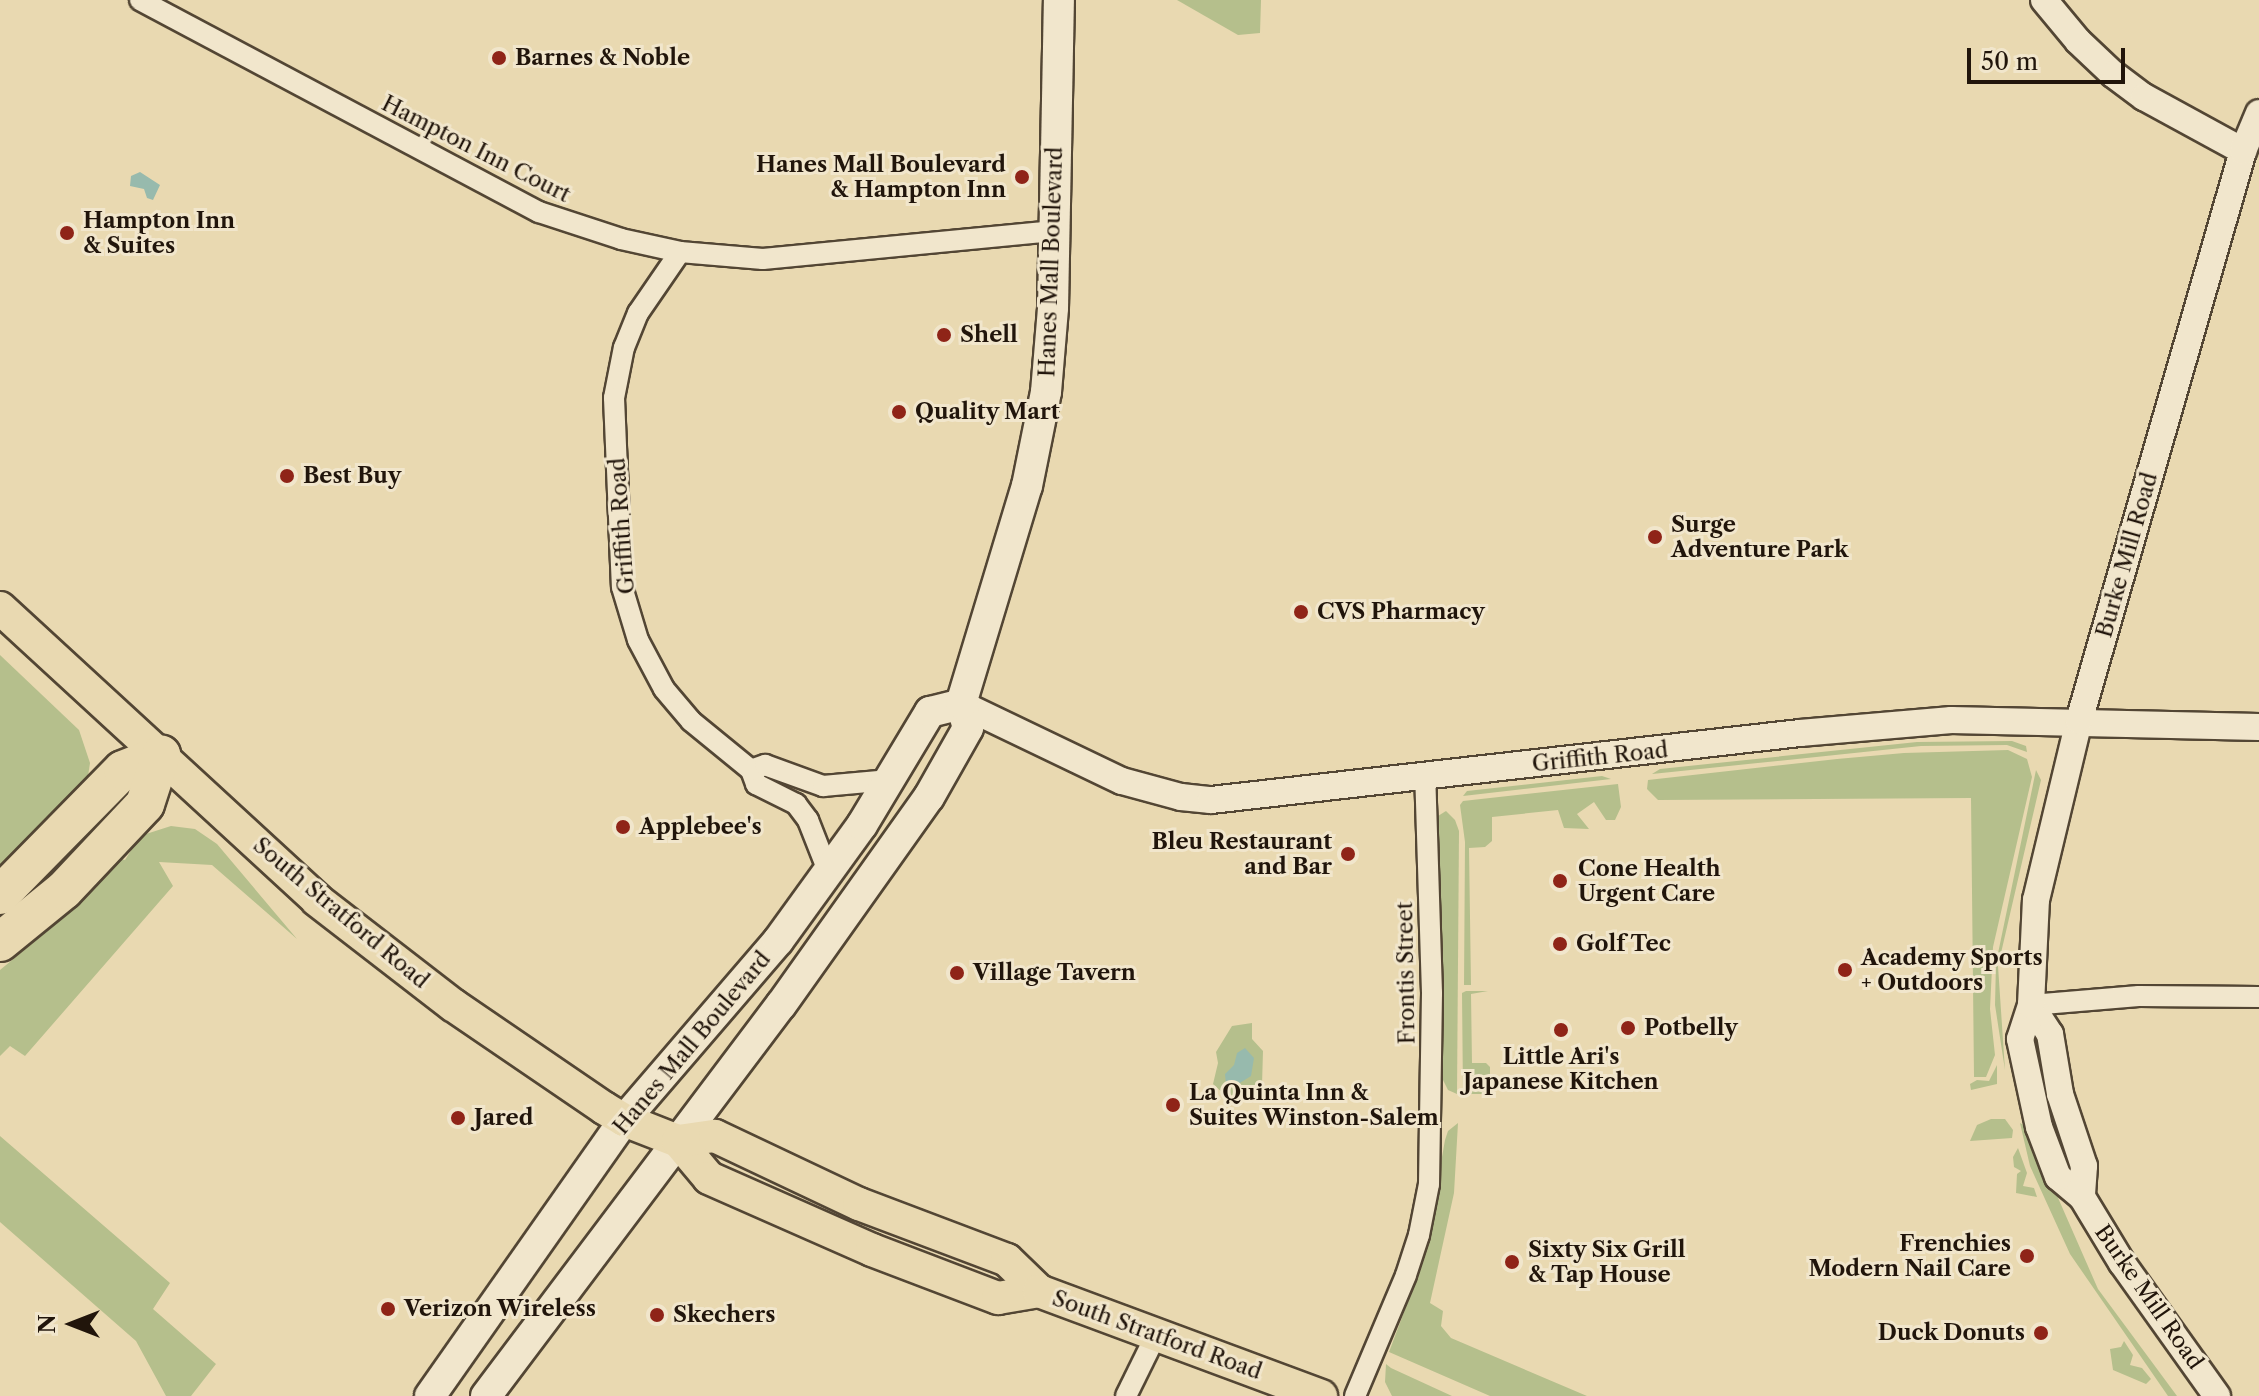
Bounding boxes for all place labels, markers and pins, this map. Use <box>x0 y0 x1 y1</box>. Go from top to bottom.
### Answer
place label: Barnes & Noble <box>515 45 690 71</box>
marker: Barnes & Noble <box>490 49 508 67</box>
place label: Hanes Mall Boulevard & Hampton Inn <box>756 151 1006 202</box>
marker: Hanes Mall Boulevard & Hampton Inn <box>1013 168 1031 186</box>
place label: Hampton Inn & Suites <box>83 207 235 258</box>
marker: Hampton Inn & Suites <box>58 224 76 242</box>
place label: Shell <box>960 322 1018 348</box>
marker: Shell <box>935 326 953 344</box>
place label: Quality Mart <box>915 399 1060 425</box>
marker: Quality Mart <box>890 403 908 421</box>
place label: Best Buy <box>303 463 401 489</box>
marker: Best Buy <box>278 467 296 485</box>
place label: Surge Adventure Park <box>1671 511 1848 562</box>
marker: Surge Adventure Park <box>1646 528 1664 546</box>
place label: CVS Pharmacy <box>1317 599 1485 625</box>
marker: CVS Pharmacy <box>1292 603 1310 621</box>
place label: Applebee's <box>639 814 762 840</box>
marker: Applebee's <box>614 818 632 836</box>
place label: Bleu Restaurant and Bar <box>1151 828 1332 880</box>
marker: Bleu Restaurant and Bar <box>1339 845 1357 863</box>
place label: Cone Health Urgent Care <box>1578 855 1721 906</box>
marker: Cone Health Urgent Care <box>1549 870 1571 892</box>
place label: Golf Tec <box>1576 931 1671 957</box>
marker: Golf Tec <box>1551 935 1569 953</box>
place label: Academy Sports + Outdoors <box>1861 944 2043 996</box>
place label: Village Tavern <box>973 960 1136 986</box>
marker: Academy Sports + Outdoors <box>1836 961 1854 979</box>
marker: Village Tavern <box>948 964 966 982</box>
place label: Potbelly <box>1644 1015 1738 1041</box>
marker: Potbelly <box>1619 1019 1637 1037</box>
marker: Little Ari's Japanese Kitchen <box>1552 1021 1570 1039</box>
place label: Little Ari's Japanese Kitchen <box>1463 1043 1659 1094</box>
place label: La Quinta Inn & Suites Winston-Salem <box>1189 1079 1440 1130</box>
marker: La Quinta Inn & Suites Winston-Salem <box>1164 1096 1182 1114</box>
place label: Jared <box>474 1105 533 1131</box>
marker: Jared <box>449 1109 467 1127</box>
place label: Frenchies Modern Nail Care <box>1809 1230 2011 1282</box>
place label: Sixty Six Grill & Tap House <box>1528 1236 1687 1288</box>
marker: Frenchies Modern Nail Care <box>2018 1247 2036 1265</box>
marker: Sixty Six Grill & Tap House <box>1503 1253 1521 1271</box>
place label: Verizon Wireless <box>404 1296 597 1322</box>
marker: Verizon Wireless <box>379 1300 397 1318</box>
place label: Skechers <box>673 1302 775 1328</box>
marker: Skechers <box>648 1306 666 1324</box>
place label: Duck Donuts <box>1877 1320 2025 1346</box>
marker: Duck Donuts <box>2032 1324 2050 1342</box>

